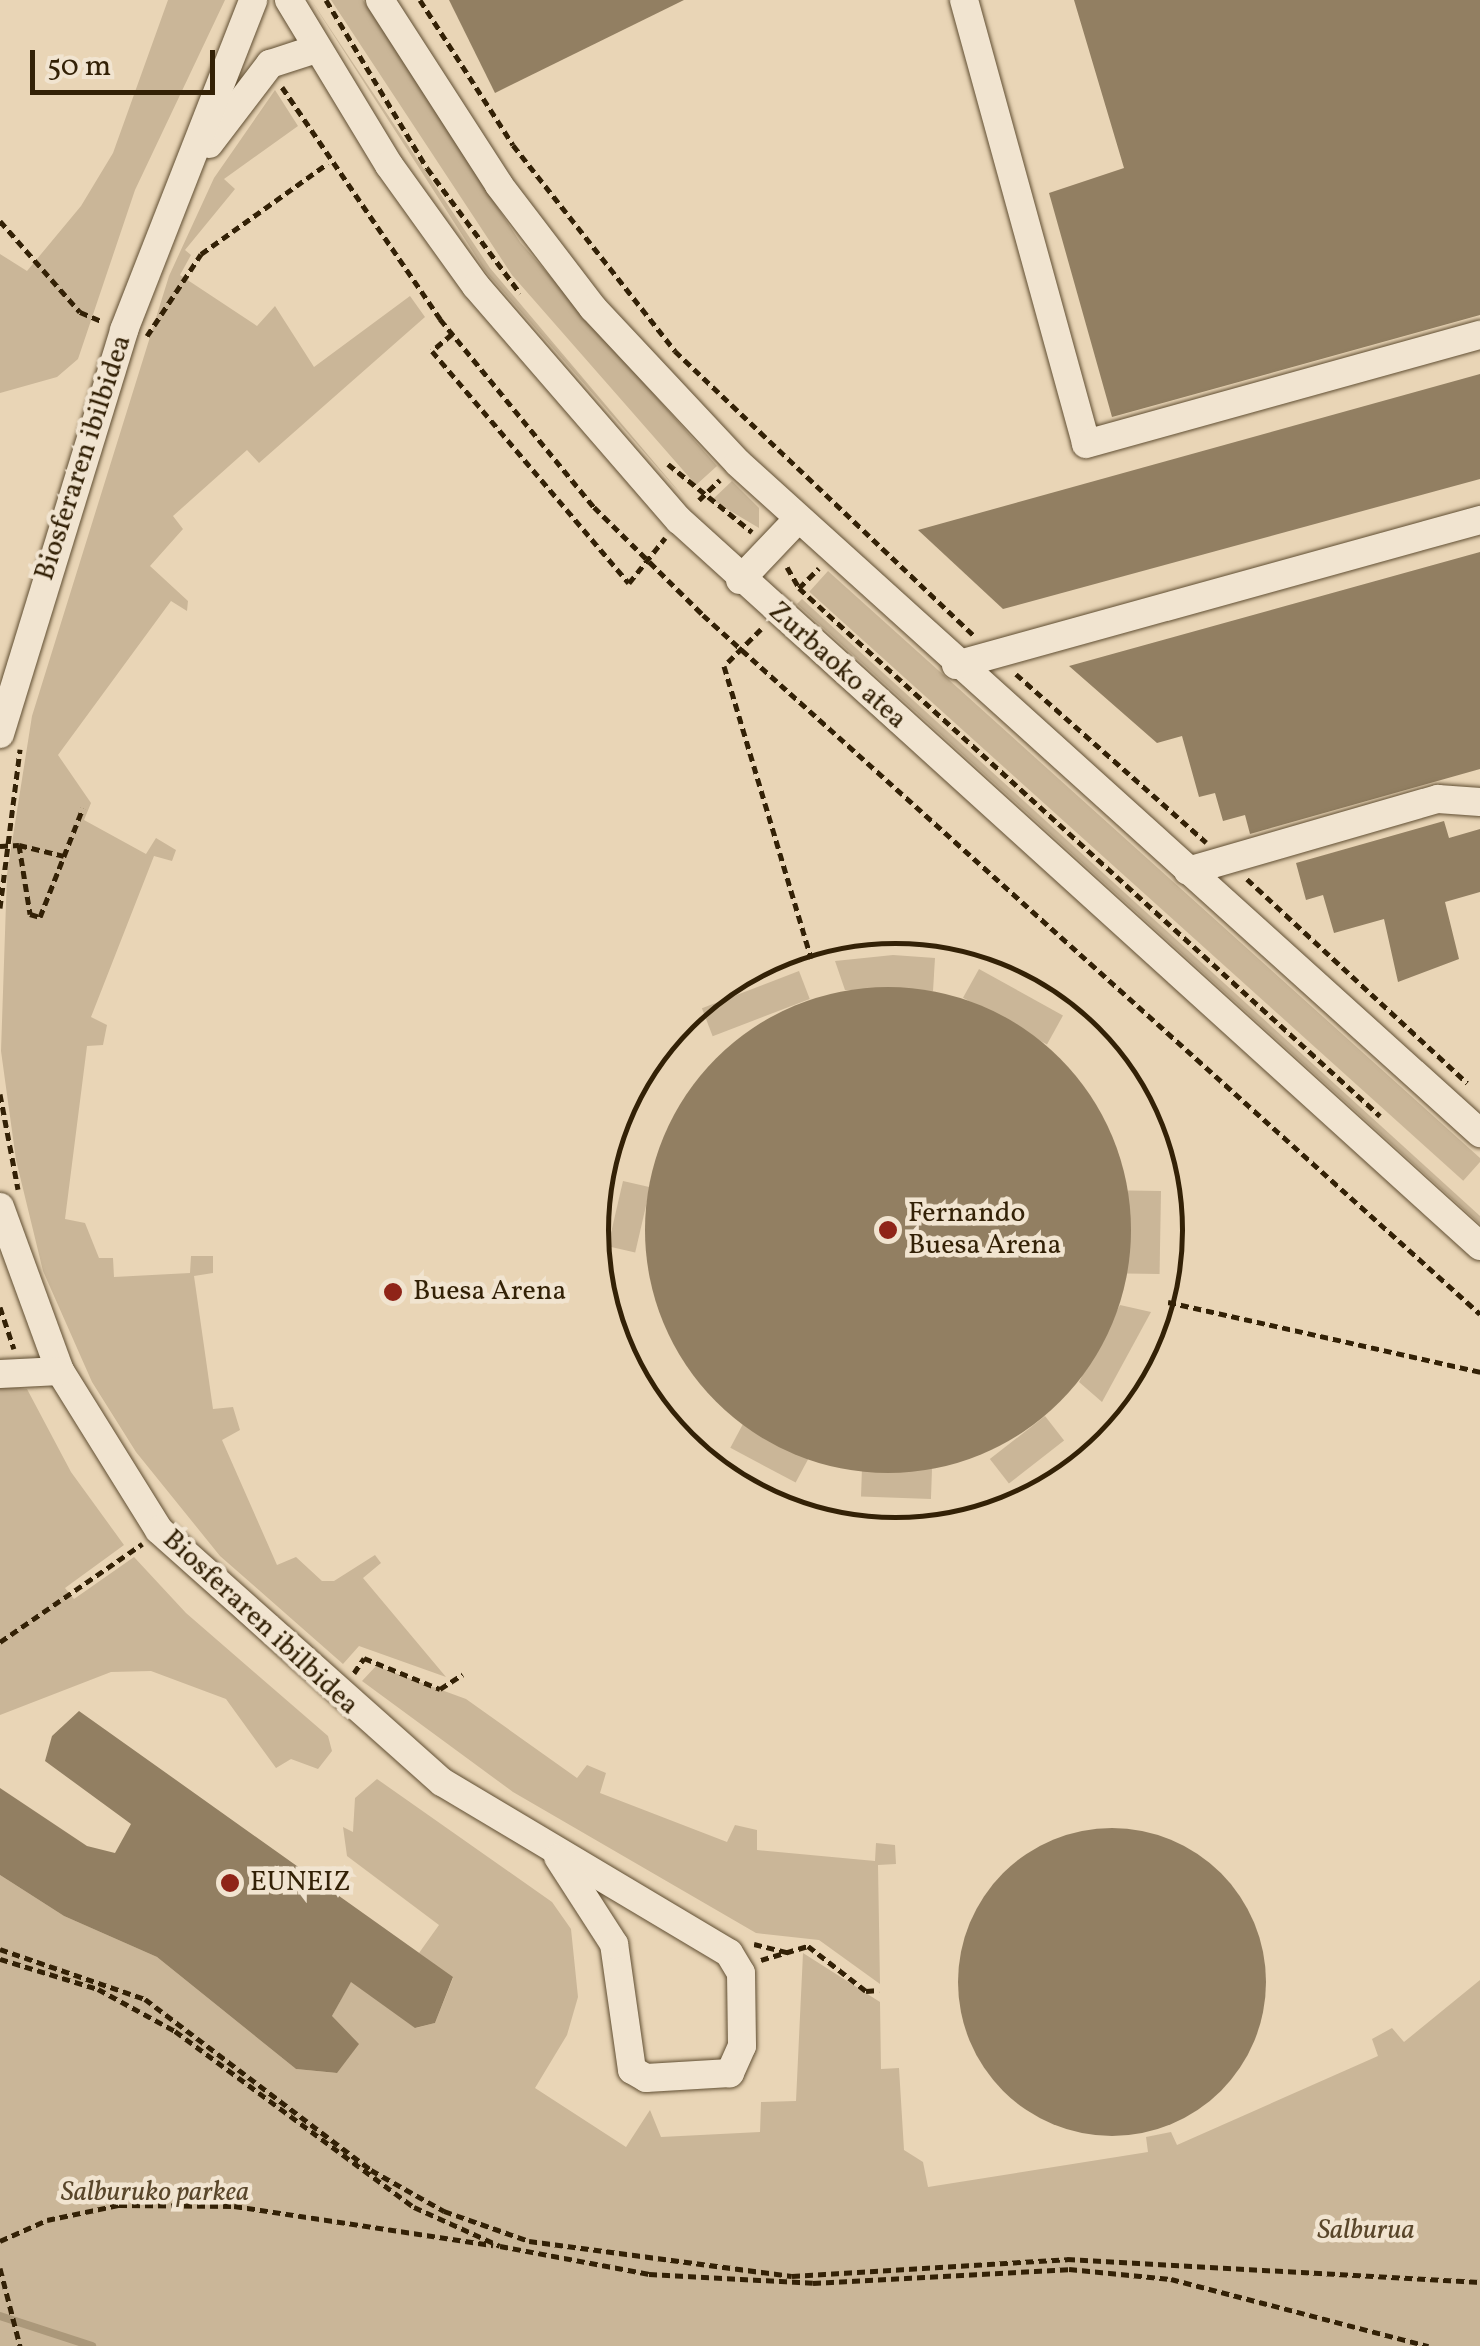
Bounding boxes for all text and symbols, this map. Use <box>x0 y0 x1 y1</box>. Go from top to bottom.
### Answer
scale bar <box>35 30 220 92</box>
text: 50 m <box>47 46 111 88</box>
street label: Biosferaren ibilbidea <box>28 331 140 585</box>
street label: Zurbaoko atea <box>761 595 913 737</box>
place label: Fernando Buesa Arena <box>908 1197 1061 1263</box>
marker: Fernando Buesa Arena <box>877 1219 899 1241</box>
place label: Buesa Arena <box>413 1275 566 1309</box>
marker: Buesa Arena <box>382 1281 404 1303</box>
street label: Biosferaren ibilbidea <box>155 1523 365 1723</box>
place label: EUNEIZ <box>250 1866 351 1900</box>
marker: EUNEIZ <box>219 1872 241 1894</box>
park label: Salburuko parkea <box>61 2176 249 2210</box>
park label: Salburua <box>1317 2214 1415 2248</box>

